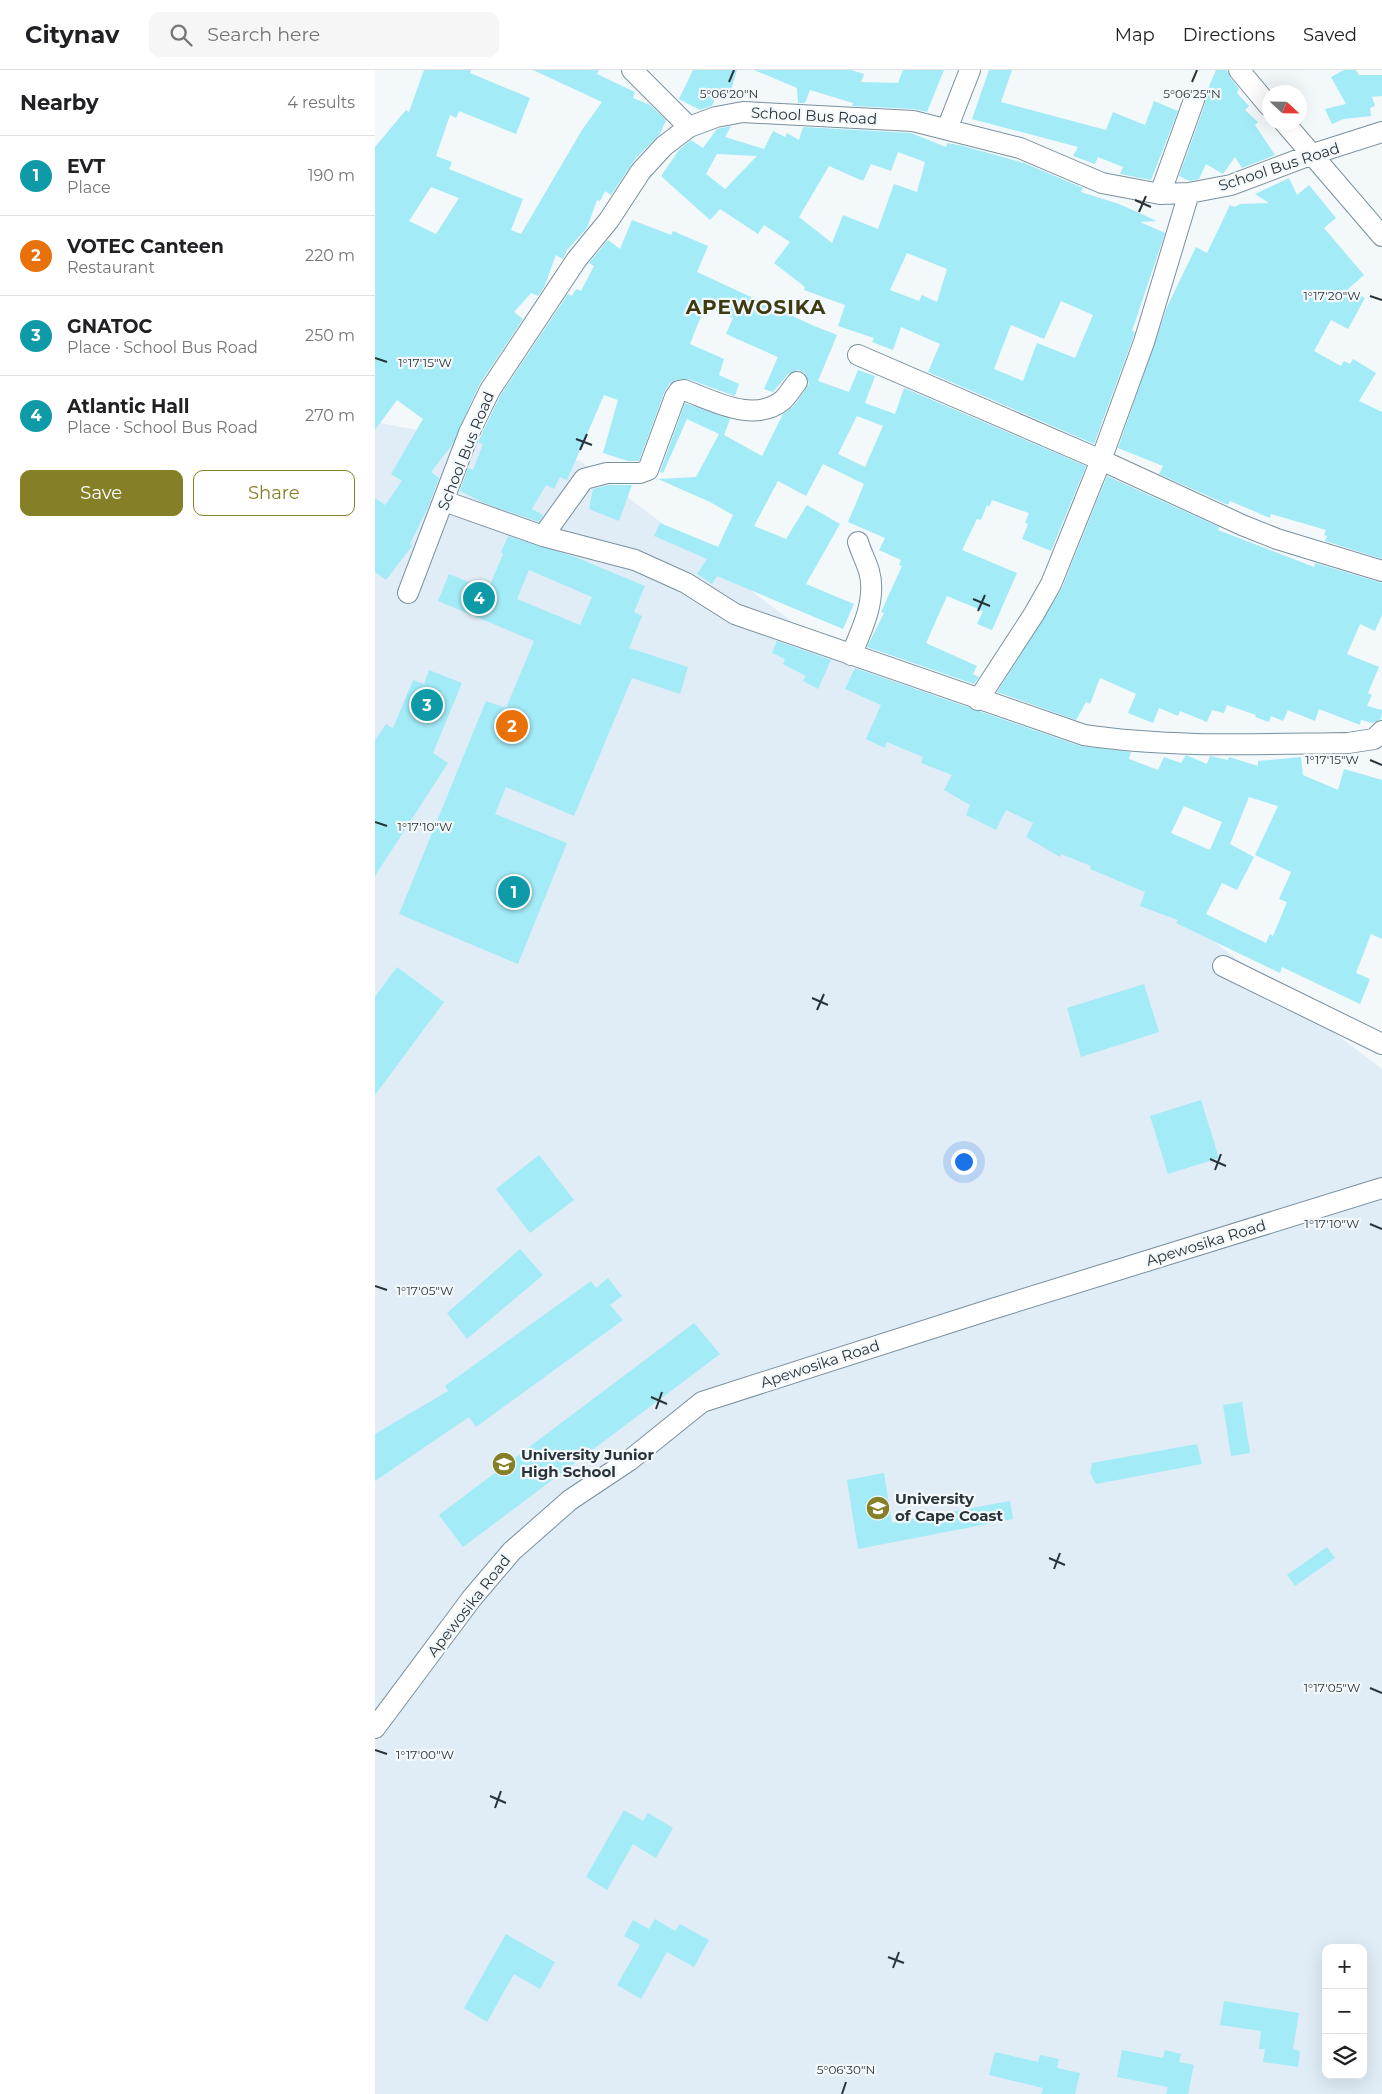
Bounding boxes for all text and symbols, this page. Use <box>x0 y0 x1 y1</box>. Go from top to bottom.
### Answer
search box <box>149 12 499 57</box>
text: Citynav <box>25 20 119 49</box>
icon: search <box>167 21 195 49</box>
text: Search here <box>207 23 320 46</box>
text: Map <box>1115 24 1155 46</box>
text: Directions <box>1183 24 1275 46</box>
text: Saved <box>1303 24 1357 46</box>
north arrow <box>1262 85 1307 130</box>
text: 5°06'20"N <box>700 86 758 101</box>
text: 5°06'25"N <box>1163 86 1221 101</box>
text: Nearby <box>20 90 99 115</box>
text: 4 results <box>287 93 355 112</box>
street label: School Bus Road <box>750 103 878 128</box>
street label: School Bus Road <box>1216 138 1342 195</box>
text: EVT <box>67 155 105 178</box>
text: 1 <box>33 166 39 185</box>
text: 190 m <box>308 166 355 185</box>
text: Place <box>67 178 111 197</box>
text: VOTEC Canteen <box>67 235 224 258</box>
text: 2 <box>31 246 41 265</box>
text: 220 m <box>305 246 355 265</box>
text: Restaurant <box>67 258 155 277</box>
text: 1°17'20"W <box>1304 288 1361 303</box>
district label: APEWOSIKA <box>685 295 826 319</box>
text: GNATOC <box>67 315 152 338</box>
text: 3 <box>31 326 41 345</box>
text: 250 m <box>305 326 355 345</box>
text: Place · School Bus Road <box>67 338 258 357</box>
text: 1°17'15"W <box>398 355 452 370</box>
street label: School Bus Road <box>433 389 498 513</box>
text: Atlantic Hall <box>67 395 189 418</box>
text: 4 <box>30 406 42 425</box>
text: 270 m <box>305 406 355 425</box>
text: Place · School Bus Road <box>67 418 258 437</box>
button: Save <box>20 470 183 516</box>
button: Share <box>193 470 355 516</box>
pin: 4 <box>463 579 495 617</box>
pin: 3 <box>411 686 443 724</box>
pin: 2 <box>496 707 528 745</box>
text: 1°17'15"W <box>1305 752 1359 767</box>
text: 1°17'10"W <box>398 819 452 834</box>
pin: 1 <box>498 873 530 911</box>
your location <box>951 1149 977 1175</box>
street label: Apewosika Road <box>1144 1215 1268 1270</box>
text: 1°17'10"W <box>1305 1216 1359 1231</box>
text: 1°17'05"W <box>397 1283 453 1298</box>
street label: Apewosika Road <box>758 1335 882 1392</box>
place label: University Junior High School <box>521 1445 654 1481</box>
school or university icon: University Junior High School <box>491 1451 517 1477</box>
place label: University of Cape Coast <box>895 1489 1003 1525</box>
school or university icon: University of Cape Coast <box>865 1495 891 1521</box>
street label: Apewosika Road <box>423 1551 514 1661</box>
text: 1°17'05"W <box>1304 1680 1360 1695</box>
text: 1°17'00"W <box>396 1747 454 1762</box>
map controls <box>1322 1944 1367 2079</box>
button: + <box>1322 1944 1367 1989</box>
button: − <box>1322 1989 1367 2034</box>
button: layers <box>1322 2034 1367 2079</box>
text: 5°06'30"N <box>817 2062 875 2077</box>

